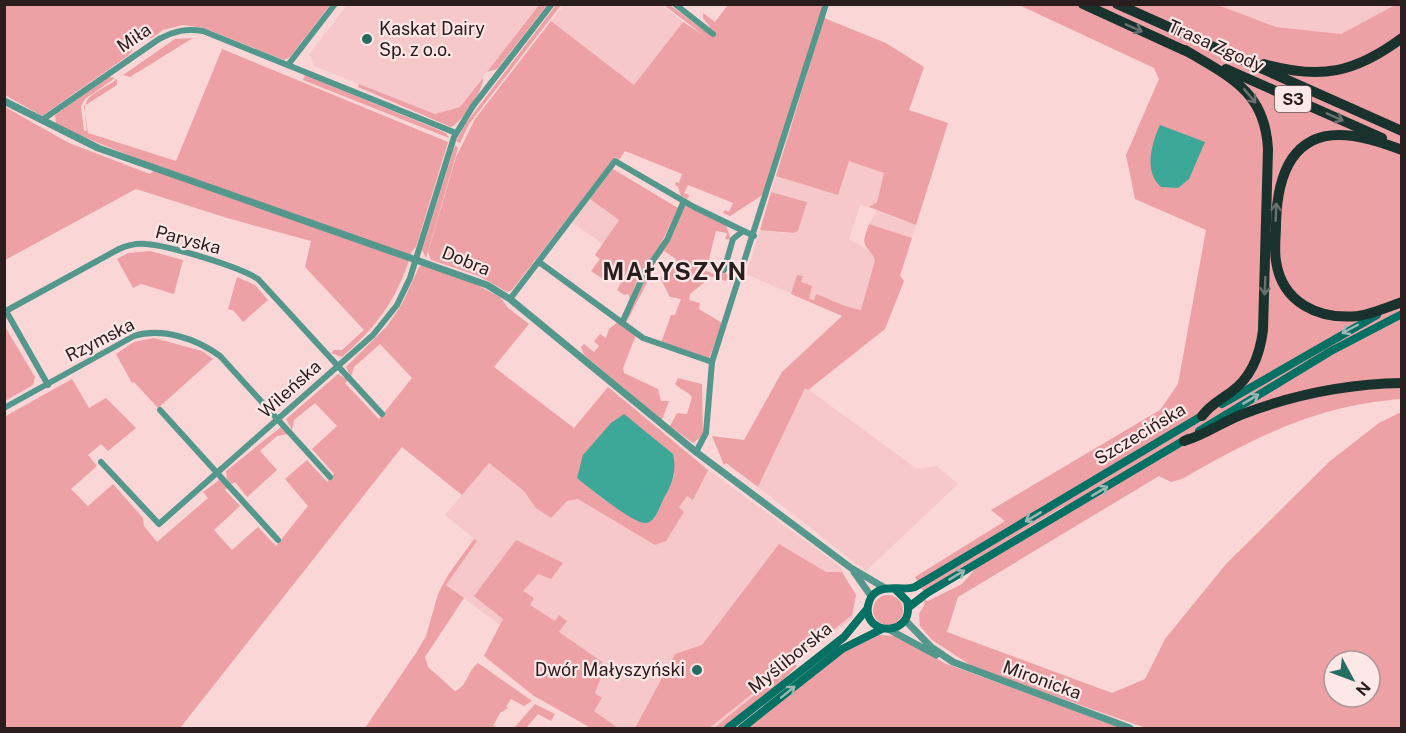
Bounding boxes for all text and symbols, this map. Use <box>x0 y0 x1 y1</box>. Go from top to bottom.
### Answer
street label: Trasa Zgody <box>1165 15 1268 76</box>
place label: Kaskat Dairy Sp. z o.o. <box>379 18 485 60</box>
street label: Miła <box>113 19 155 57</box>
one-way arrow <box>1125 22 1143 34</box>
marker: Kaskat Dairy Sp. z o.o. <box>360 32 374 46</box>
road number: S3 <box>1275 86 1311 112</box>
one-way arrow <box>1243 88 1257 103</box>
one-way arrow <box>1325 112 1343 123</box>
one-way arrow <box>1271 203 1282 223</box>
street label: Paryska <box>153 221 223 258</box>
street label: Dobra <box>439 241 493 280</box>
district label: MAŁYSZYN <box>602 257 748 285</box>
one-way arrow <box>1259 276 1270 295</box>
street label: Rzymska <box>62 313 138 366</box>
one-way arrow <box>1341 324 1359 335</box>
street label: Wileńska <box>254 355 325 422</box>
one-way arrow <box>1242 393 1259 405</box>
street label: Szczecińska <box>1090 398 1189 469</box>
one-way arrow <box>1091 485 1108 497</box>
one-way arrow <box>1025 511 1042 523</box>
one-way arrow <box>948 568 965 580</box>
street label: Myśliborska <box>744 618 836 698</box>
north arrow <box>1322 649 1382 709</box>
street label: Mironicka <box>1000 656 1084 703</box>
place label: Dwór Małyszyński <box>535 659 685 680</box>
marker: Dwór Małyszyński <box>690 663 704 677</box>
text: N <box>1352 678 1374 699</box>
one-way arrow <box>780 685 795 699</box>

